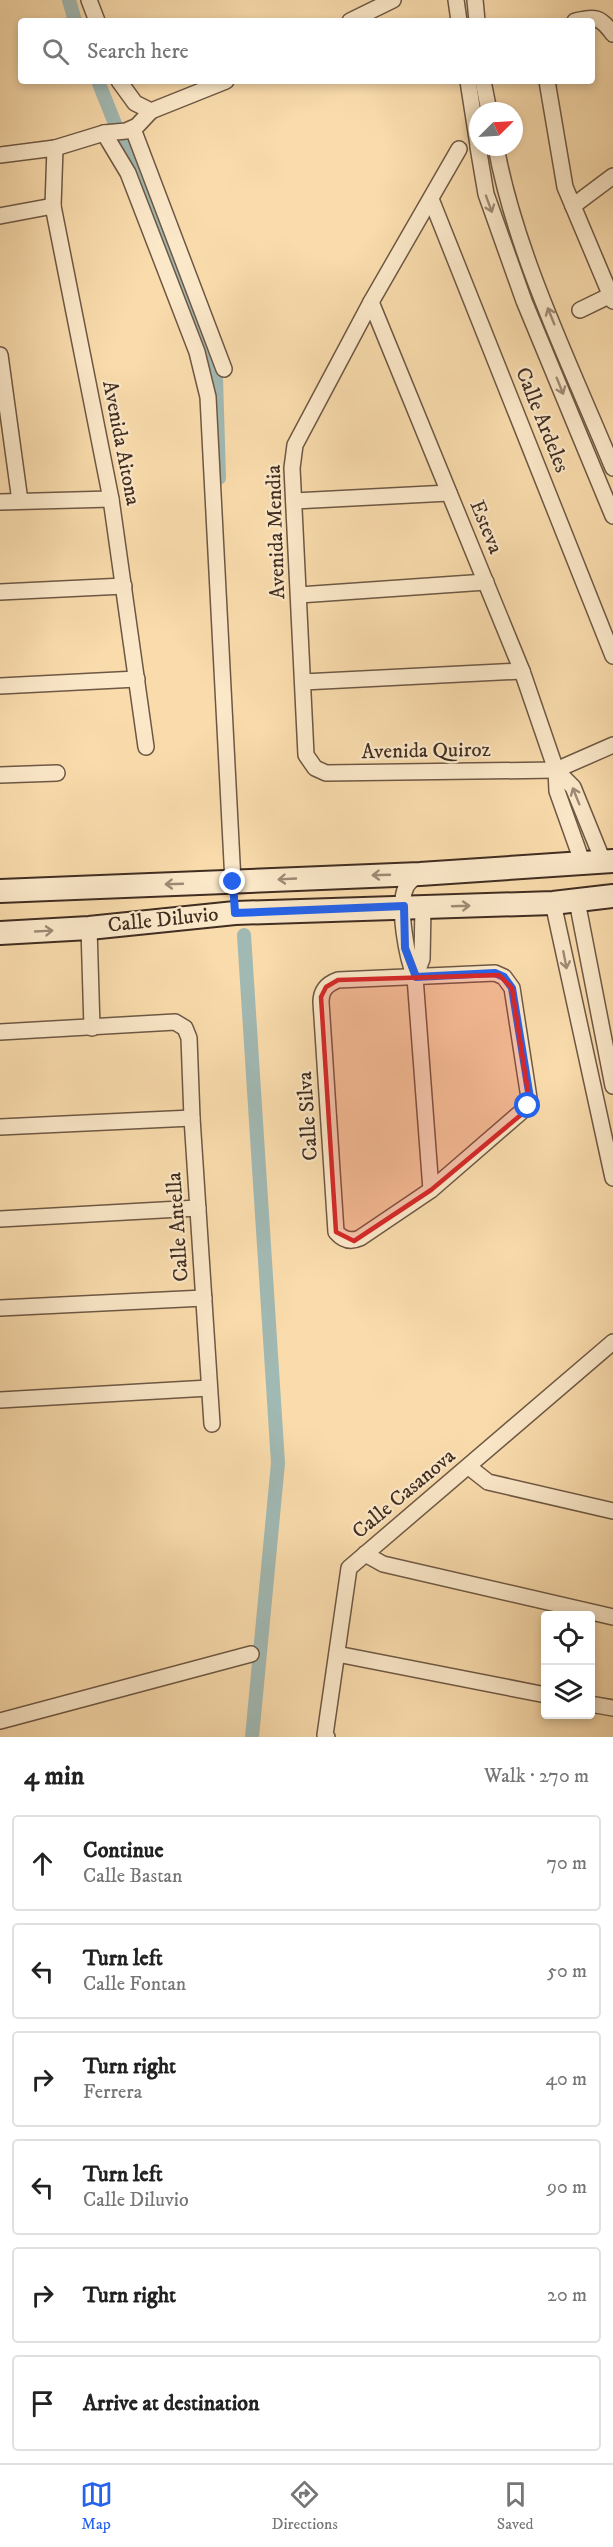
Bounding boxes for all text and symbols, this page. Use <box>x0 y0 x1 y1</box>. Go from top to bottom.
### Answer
search box <box>18 18 595 84</box>
icon: search <box>39 35 72 68</box>
text: Search here <box>87 38 189 65</box>
north arrow <box>469 102 523 156</box>
one-way arrow <box>485 194 496 213</box>
one-way arrow <box>545 308 556 326</box>
street label: Calle Ardeles <box>509 364 575 476</box>
one-way arrow <box>555 376 566 395</box>
street label: Avenida Aitona <box>96 378 146 508</box>
street label: Avenida Mendia <box>261 464 291 600</box>
street label: Esteva <box>464 496 508 558</box>
street label: Avenida Quiroz <box>361 737 491 765</box>
one-way arrow <box>570 787 581 806</box>
route end <box>219 868 245 894</box>
one-way arrow <box>371 870 391 881</box>
one-way arrow <box>278 873 298 884</box>
one-way arrow <box>165 879 185 890</box>
one-way arrow <box>451 900 471 911</box>
street label: Calle Diluvio <box>106 901 220 939</box>
one-way arrow <box>34 925 54 936</box>
one-way arrow <box>560 950 571 970</box>
street label: Calle Silva <box>292 1070 324 1161</box>
route start <box>514 1092 540 1118</box>
street label: Calle Antella <box>161 1171 195 1283</box>
street label: Calle Casanova <box>347 1443 461 1545</box>
map controls <box>541 1611 595 1719</box>
button: locate <box>541 1611 595 1665</box>
button: layers <box>541 1665 595 1719</box>
text: 4 min <box>24 1760 84 1793</box>
text: Walk · 270 m <box>484 1764 589 1789</box>
text: Continue <box>83 1837 164 1864</box>
icon: ahead <box>26 1847 59 1880</box>
text: 70 m <box>546 1851 587 1876</box>
text: Calle Bastan <box>83 1864 183 1889</box>
text: Turn left <box>83 1945 163 1972</box>
icon: left <box>26 1955 59 1988</box>
text: 50 m <box>547 1959 587 1984</box>
text: Calle Fontan <box>83 1972 186 1997</box>
text: Turn right <box>83 2053 176 2080</box>
icon: right <box>26 2063 59 2096</box>
text: 40 m <box>545 2067 587 2092</box>
text: Ferrera <box>83 2080 142 2105</box>
text: Turn left <box>83 2161 163 2188</box>
icon: left <box>26 2171 59 2204</box>
text: 90 m <box>547 2175 587 2200</box>
text: Calle Diluvio <box>83 2188 189 2213</box>
icon: right <box>26 2279 59 2312</box>
text: Turn right <box>83 2282 176 2309</box>
text: 20 m <box>547 2283 587 2308</box>
icon: arrive <box>26 2387 59 2420</box>
text: Arrive at destination <box>83 2390 260 2417</box>
tab: Map <box>80 2478 113 2534</box>
tab: Directions <box>272 2478 338 2534</box>
tab: Saved <box>497 2478 534 2534</box>

